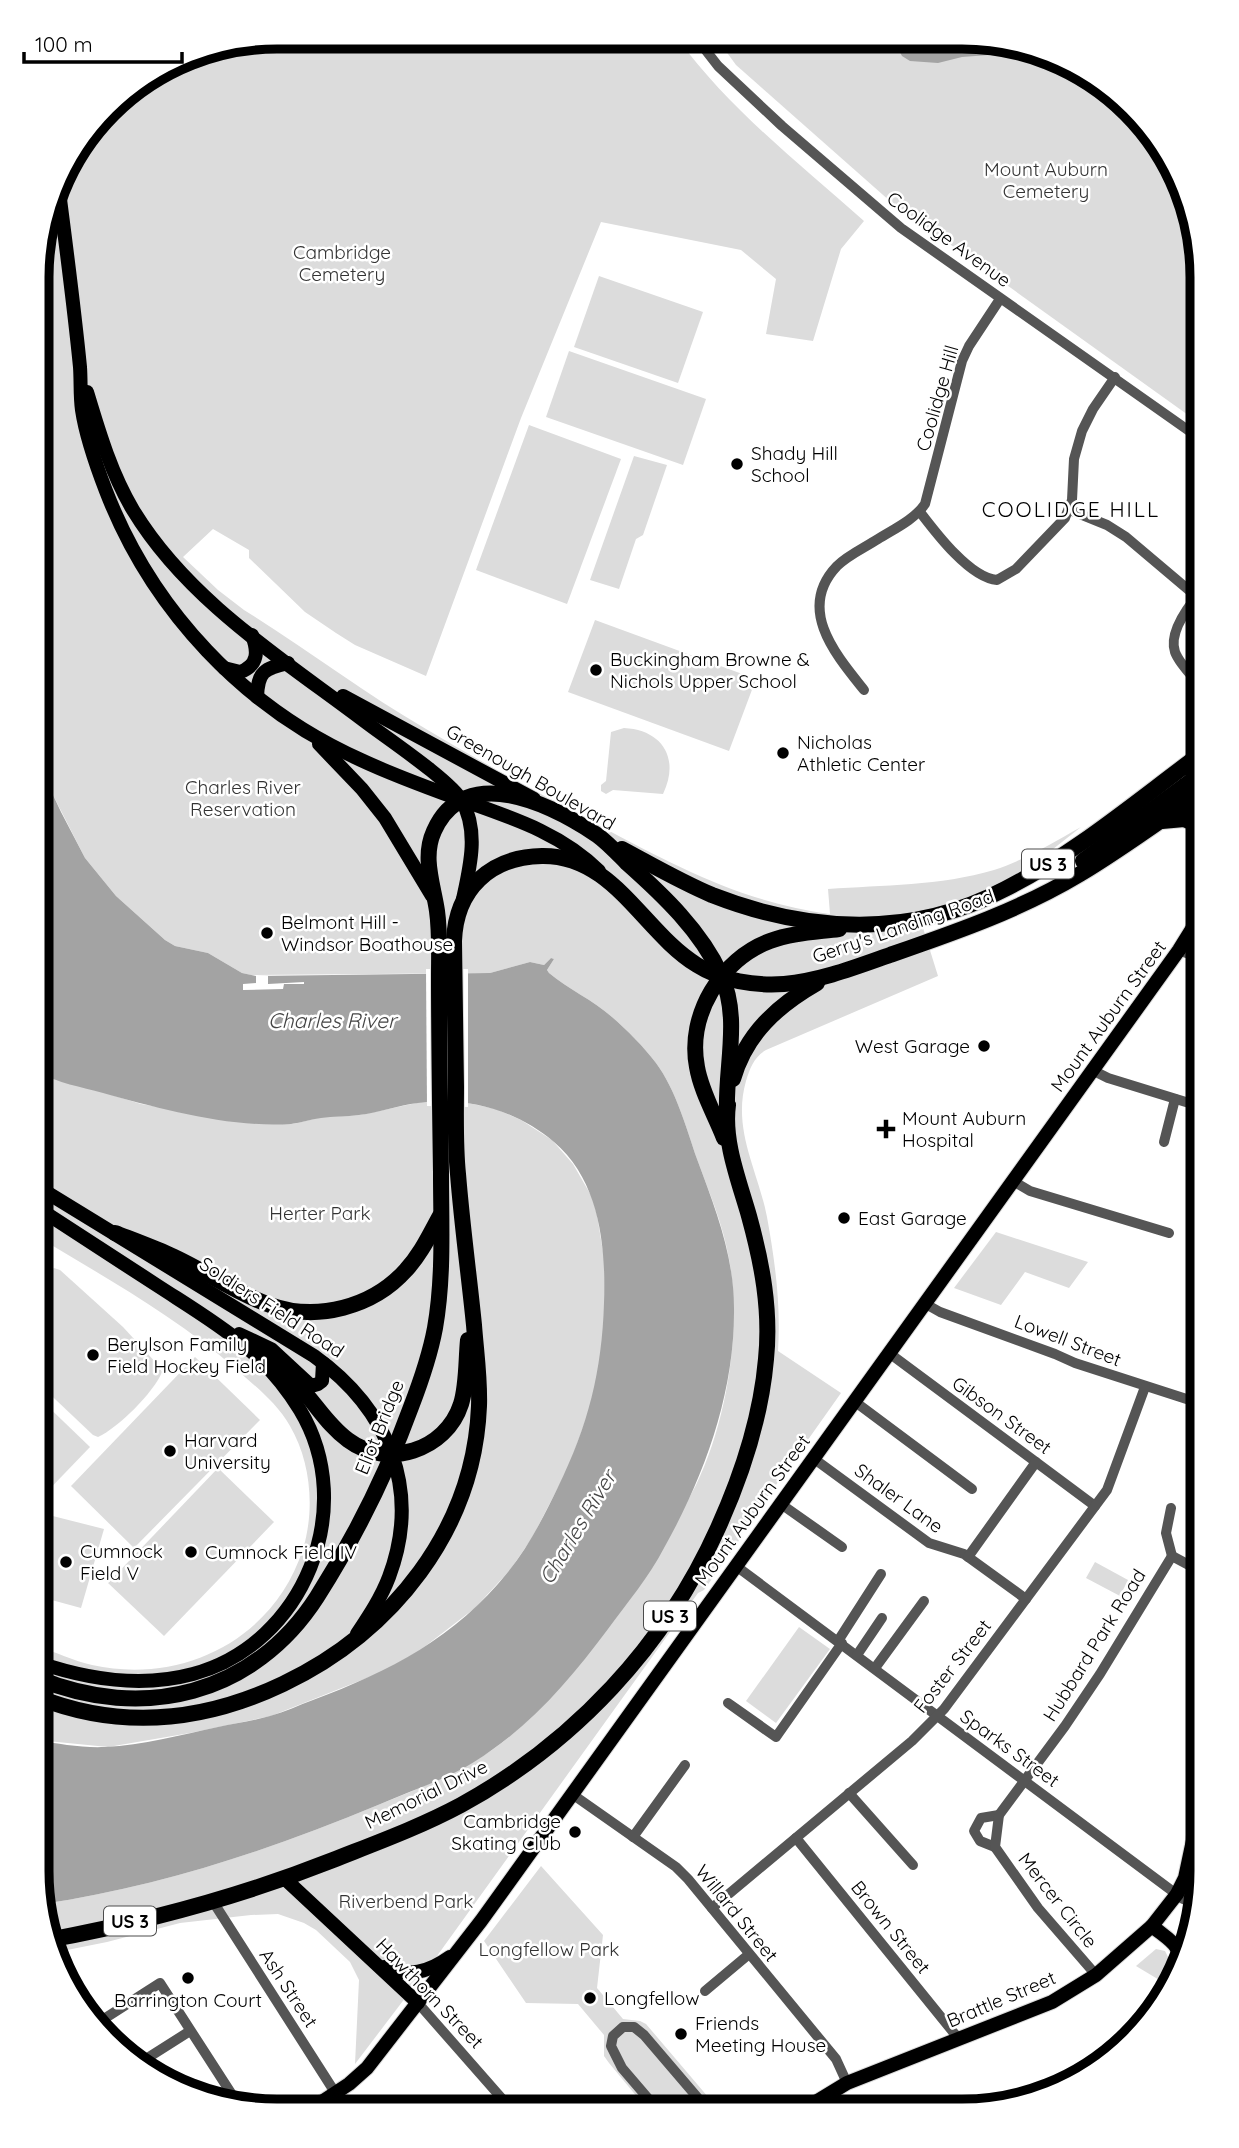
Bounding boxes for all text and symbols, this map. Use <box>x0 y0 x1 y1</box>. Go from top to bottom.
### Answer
scale bar <box>24 21 182 65</box>
text: 100 m <box>35 31 93 57</box>
park label: Mount Auburn Cemetery <box>984 157 1108 203</box>
street label: Coolidge Avenue <box>882 186 1016 292</box>
park label: Cambridge Cemetery <box>293 240 391 286</box>
street label: Coolidge Hill <box>910 342 964 454</box>
place label: Shady Hill School <box>751 441 838 487</box>
marker: Shady Hill School <box>729 456 745 472</box>
district label: COOLIDGE HILL <box>982 496 1160 522</box>
place label: Buckingham Browne & Nichols Upper School <box>610 647 810 693</box>
marker: Buckingham Browne & Nichols Upper School <box>588 662 604 678</box>
street label: Greenough Boulevard <box>442 719 620 835</box>
place label: Nicholas Athletic Center <box>797 730 926 776</box>
marker: Nicholas Athletic Center <box>775 745 791 761</box>
park label: Charles River Reservation <box>185 775 302 821</box>
road number: US 3 <box>1022 850 1074 878</box>
street label: Gerry's Landing Road <box>809 884 997 968</box>
place label: Belmont Hill - Windsor Boathouse <box>281 910 453 956</box>
marker: Belmont Hill - Windsor Boathouse <box>259 925 275 941</box>
street label: Mount Auburn Street <box>1045 936 1171 1096</box>
water label: Charles River <box>268 1007 399 1033</box>
place label: West Garage <box>855 1034 970 1058</box>
marker: West Garage <box>976 1038 992 1054</box>
place label: Mount Auburn Hospital <box>902 1106 1026 1152</box>
marker: Mount Auburn Hospital <box>876 1119 896 1139</box>
park label: Herter Park <box>269 1201 371 1225</box>
place label: East Garage <box>858 1206 967 1230</box>
marker: East Garage <box>836 1210 852 1226</box>
street label: Soldiers Field Road <box>195 1251 349 1363</box>
street label: Lowell Street <box>1011 1309 1125 1371</box>
place label: Berylson Family Field Hockey Field <box>107 1332 266 1378</box>
marker: Berylson Family Field Hockey Field <box>85 1347 101 1363</box>
street label: Gibson Street <box>948 1371 1056 1459</box>
street label: Eliot Bridge <box>349 1376 409 1478</box>
place label: Harvard University <box>184 1428 271 1474</box>
street label: Mount Auburn Street <box>689 1430 815 1590</box>
marker: Harvard University <box>162 1443 178 1459</box>
street label: Shaler Lane <box>850 1458 948 1538</box>
water label: Charles River <box>533 1463 623 1589</box>
place label: Cumnock Field V <box>80 1539 163 1585</box>
place label: Cumnock Field IV <box>205 1540 357 1564</box>
marker: Cumnock Field IV <box>183 1544 199 1560</box>
marker: Cumnock Field V <box>58 1554 74 1570</box>
street label: Hubbard Park Road <box>1037 1564 1151 1726</box>
road number: US 3 <box>644 1602 696 1630</box>
street label: Foster Street <box>908 1614 996 1718</box>
street label: Sparks Street <box>956 1704 1064 1792</box>
street label: Memorial Drive <box>361 1754 491 1834</box>
place label: Cambridge Skating Club <box>451 1809 561 1855</box>
marker: Cambridge Skating Club <box>567 1824 583 1840</box>
street label: Mercer Circle <box>1013 1847 1103 1953</box>
street label: Willard Street <box>690 1860 784 1966</box>
street label: Brown Street <box>846 1875 936 1979</box>
park label: Riverbend Park <box>339 1889 473 1913</box>
road number: US 3 <box>104 1907 156 1936</box>
street label: Hawthorn Street <box>371 1933 489 2053</box>
park label: Longfellow Park <box>478 1937 620 1961</box>
street label: Ash Street <box>255 1944 323 2032</box>
street label: Brattle Street <box>943 1965 1059 2033</box>
marker: Barrington Court <box>180 1970 196 1986</box>
place label: Longfellow <box>604 1986 700 2010</box>
place label: Barrington Court <box>114 1988 262 2012</box>
marker: Longfellow <box>582 1990 598 2006</box>
place label: Friends Meeting House <box>695 2011 826 2057</box>
marker: Friends Meeting House <box>673 2026 689 2042</box>

